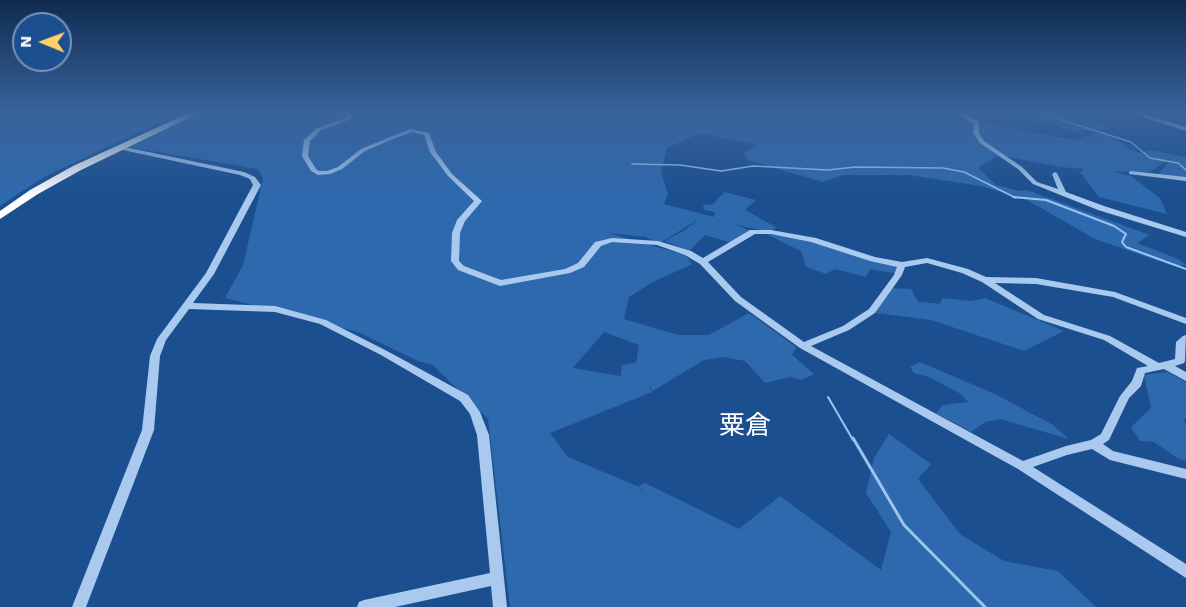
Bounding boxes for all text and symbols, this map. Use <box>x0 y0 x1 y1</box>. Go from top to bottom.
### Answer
north arrow <box>12 12 72 72</box>
text: N <box>16 36 35 48</box>
district label: 粟倉 <box>719 410 771 442</box>

